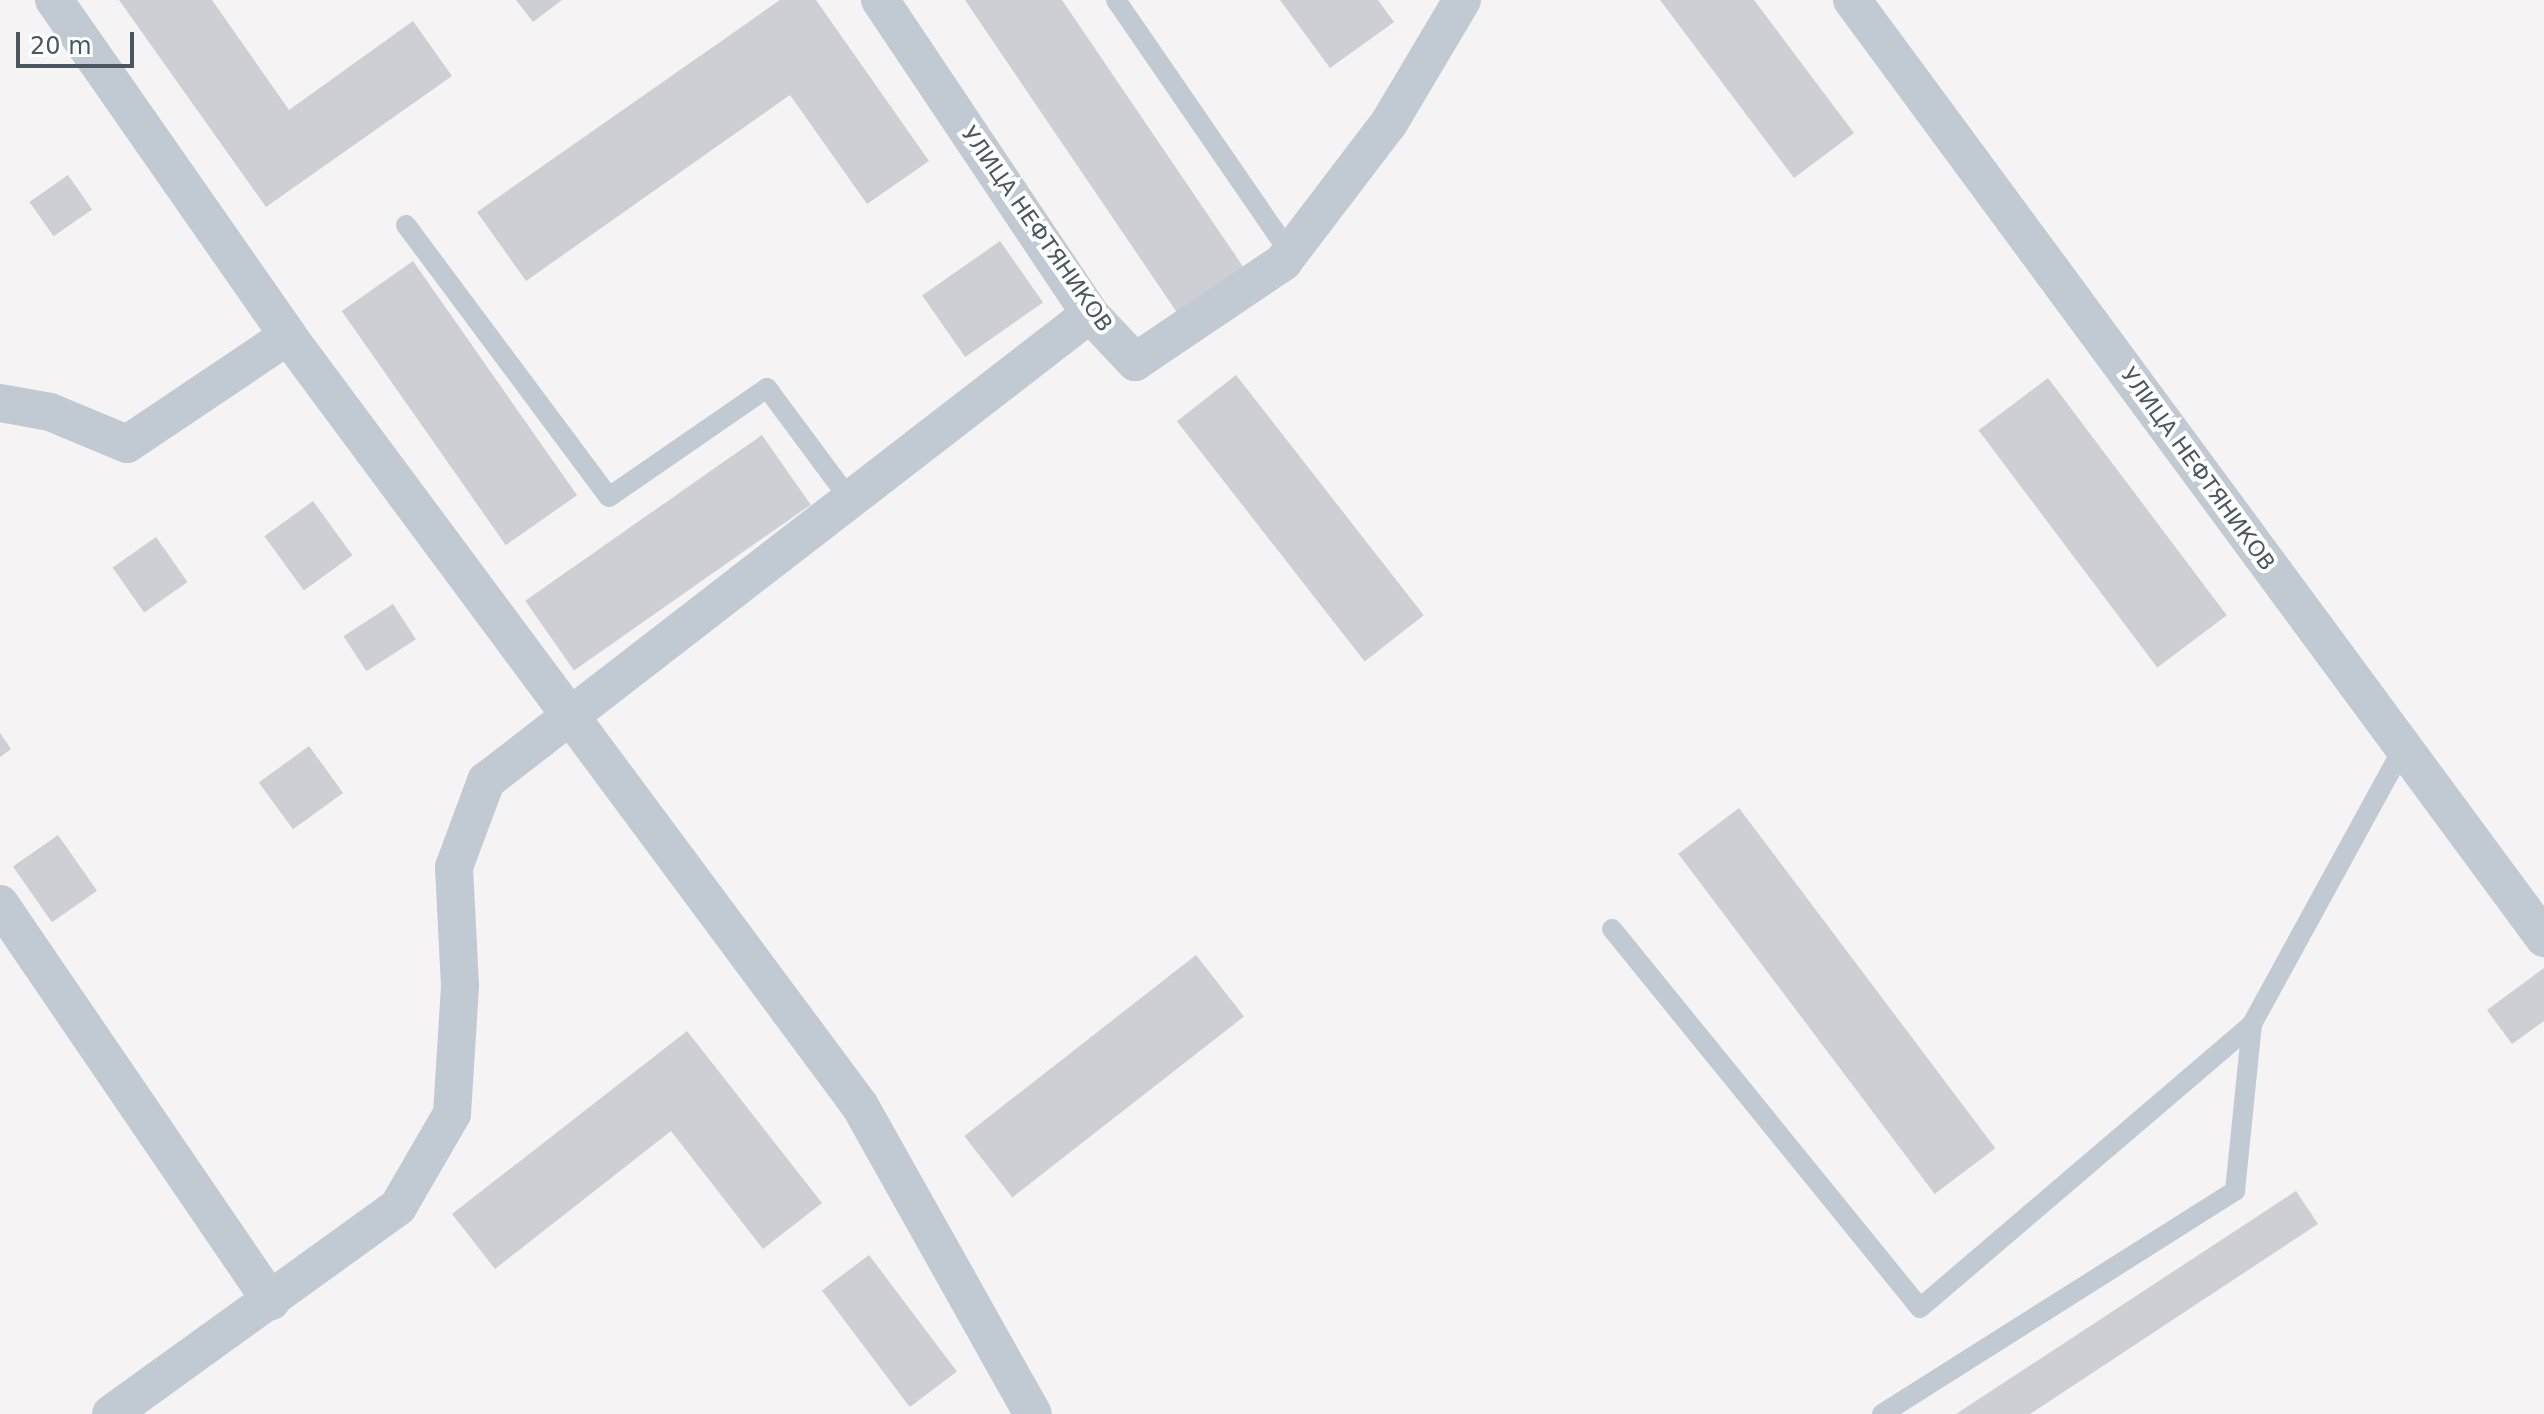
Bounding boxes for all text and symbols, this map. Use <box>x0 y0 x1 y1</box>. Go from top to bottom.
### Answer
scale bar <box>20 16 138 66</box>
text: 20 m <box>30 32 92 60</box>
street label: УЛИЦА НЕФТЯНИКОВ <box>956 121 1118 337</box>
street label: УЛИЦА НЕФТЯНИКОВ <box>2115 362 2281 576</box>

